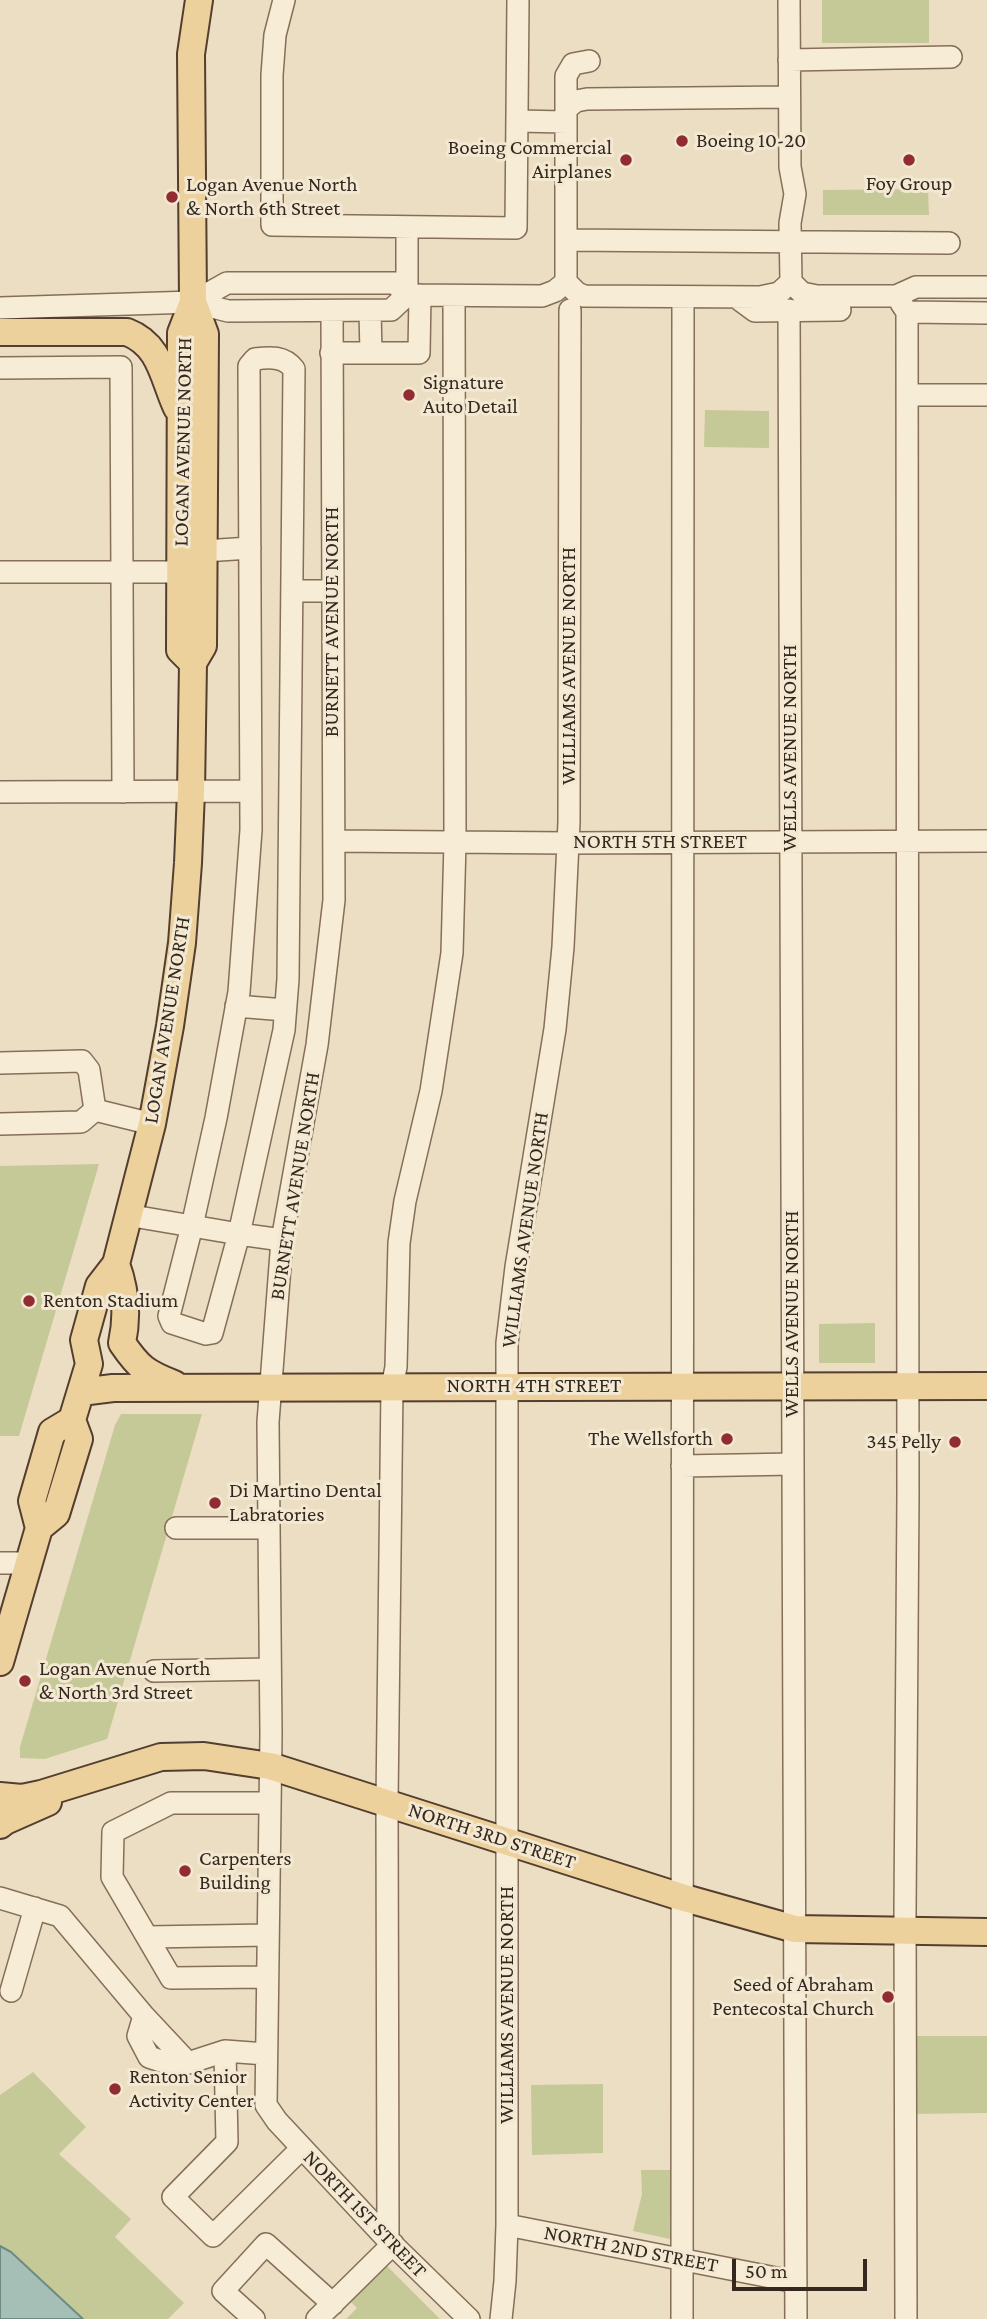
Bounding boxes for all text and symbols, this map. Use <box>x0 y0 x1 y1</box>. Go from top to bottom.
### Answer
place label: Boeing 10-20 <box>696 128 806 154</box>
marker: Boeing 10-20 <box>674 133 690 149</box>
place label: Boeing Commercial Airplanes <box>448 135 612 185</box>
marker: Boeing Commercial Airplanes <box>618 152 634 168</box>
marker: Foy Group <box>901 152 917 168</box>
place label: Foy Group <box>866 171 952 197</box>
place label: Logan Avenue North & North 6th Street <box>186 172 357 222</box>
marker: Logan Avenue North & North 6th Street <box>164 189 180 205</box>
street label: LOGAN AVENUE NORTH <box>169 337 197 547</box>
place label: Signature Auto Detail <box>423 370 518 420</box>
marker: Signature Auto Detail <box>401 387 417 403</box>
street label: BURNETT AVENUE NORTH <box>319 507 345 737</box>
street label: WILLIAMS AVENUE NORTH <box>556 547 582 785</box>
street label: WELLS AVENUE NORTH <box>777 644 803 852</box>
street label: NORTH 5TH STREET <box>573 829 747 855</box>
street label: LOGAN AVENUE NORTH <box>138 915 196 1125</box>
street label: BURNETT AVENUE NORTH <box>265 1070 325 1302</box>
street label: WILLIAMS AVENUE NORTH <box>496 1110 554 1350</box>
street label: WELLS AVENUE NORTH <box>779 1210 805 1418</box>
place label: Renton Stadium <box>43 1288 178 1314</box>
marker: Renton Stadium <box>21 1293 37 1309</box>
street label: NORTH 4TH STREET <box>447 1373 621 1399</box>
place label: The Wellsforth <box>588 1426 713 1452</box>
place label: 345 Pelly <box>866 1429 941 1455</box>
marker: The Wellsforth <box>719 1431 735 1447</box>
marker: 345 Pelly <box>947 1434 963 1450</box>
place label: Di Martino Dental Labratories <box>229 1478 382 1528</box>
marker: Di Martino Dental Labratories <box>207 1495 223 1511</box>
place label: Logan Avenue North & North 3rd Street <box>39 1656 210 1706</box>
marker: Logan Avenue North & North 3rd Street <box>17 1673 33 1689</box>
street label: NORTH 3RD STREET <box>405 1797 579 1875</box>
place label: Carpenters Building <box>199 1846 292 1896</box>
marker: Carpenters Building <box>177 1863 193 1879</box>
street label: WILLIAMS AVENUE NORTH <box>494 1886 520 2124</box>
place label: Seed of Abraham Pentecostal Church <box>712 1972 874 2022</box>
marker: Seed of Abraham Pentecostal Church <box>880 1989 896 2005</box>
place label: Renton Senior Activity Center <box>129 2064 254 2114</box>
marker: Renton Senior Activity Center <box>107 2081 123 2097</box>
street label: NORTH 1ST STREET <box>298 2145 432 2283</box>
street label: NORTH 2ND STREET <box>542 2220 720 2278</box>
scale bar <box>735 2246 870 2290</box>
text: 50 m <box>745 2259 788 2283</box>

